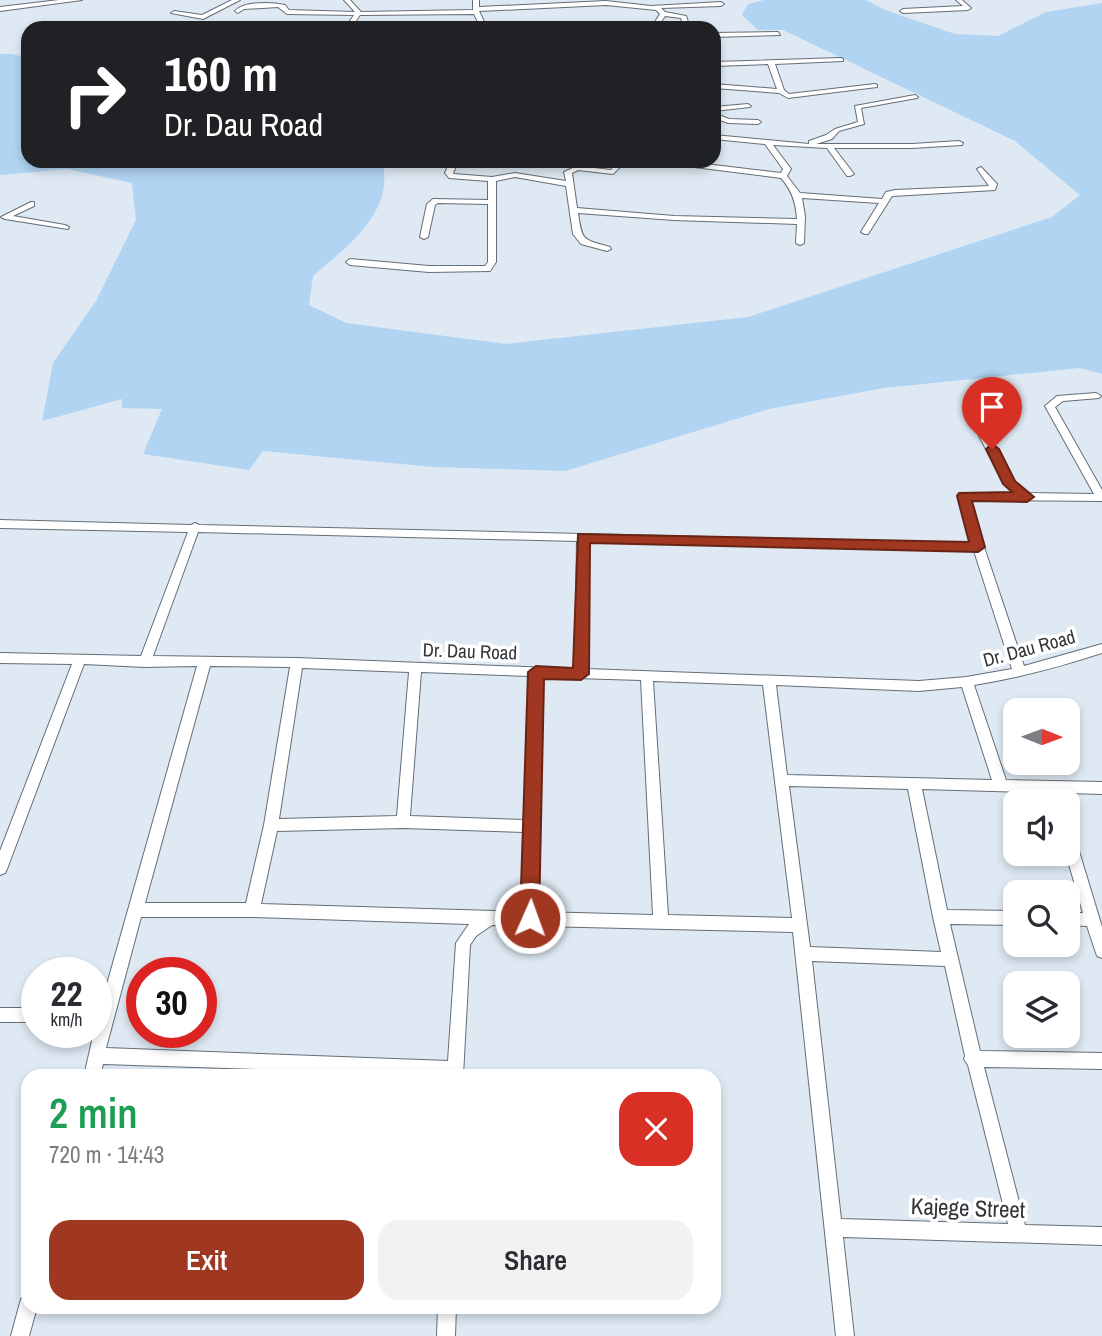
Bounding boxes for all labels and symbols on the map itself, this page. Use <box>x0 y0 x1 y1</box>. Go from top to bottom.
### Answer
pin <box>962 377 1022 449</box>
street label: Dr. Dau Road <box>980 623 1078 673</box>
street label: Dr. Dau Road <box>422 636 518 666</box>
north arrow <box>1003 698 1080 775</box>
position arrow <box>493 881 567 955</box>
speed limit sign: 30 <box>126 957 217 1048</box>
street label: Kajege Street <box>910 1190 1026 1225</box>

